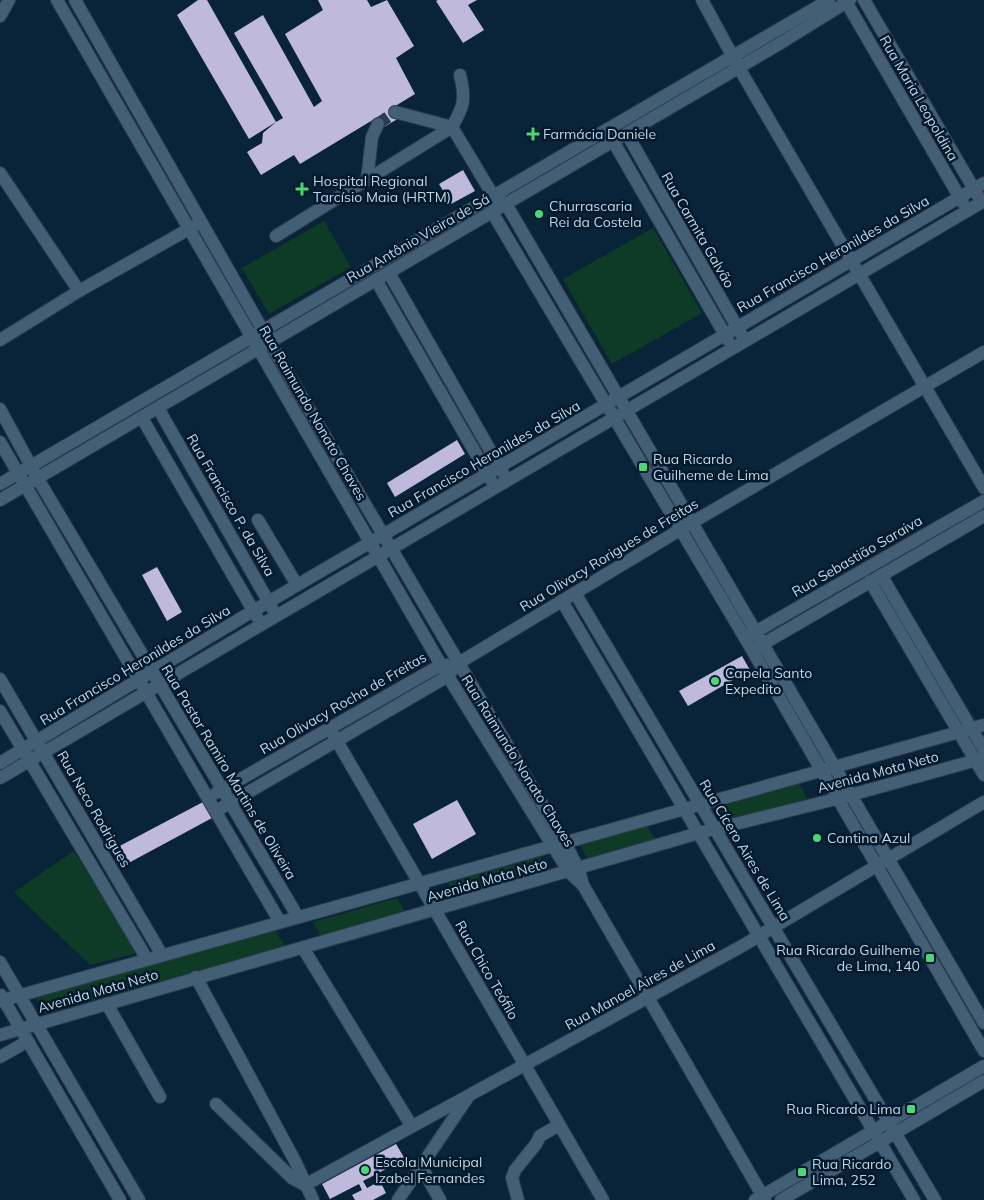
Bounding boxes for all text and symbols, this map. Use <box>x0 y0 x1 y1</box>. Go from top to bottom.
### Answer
street label: Rua Maria Leopoldina <box>876 32 962 164</box>
place label: Farmácia Daniele <box>543 125 656 143</box>
marker: Farmácia Daniele <box>527 128 539 140</box>
street label: Rua Carmita Galvão <box>657 169 739 291</box>
place label: Hospital Regional Tarcísio Maia (HRTM) <box>313 172 451 206</box>
marker: Hospital Regional Tarcísio Maia (HRTM) <box>295 182 309 196</box>
street label: Rua Antônio Vieira de Sá <box>343 190 493 286</box>
street label: Rua Francisco Heronildes da Silva <box>734 191 932 317</box>
place label: Churrascaria Rei da Costela <box>549 197 642 231</box>
marker: Churrascaria Rei da Costela <box>533 208 545 220</box>
street label: Rua Raimundo Nonato Chaves <box>255 322 371 504</box>
street label: Rua Francisco Heronildes da Silva <box>385 396 583 522</box>
street label: Rua Francisco P. da Silva <box>183 431 279 579</box>
place label: Rua Ricardo Guilheme de Lima <box>653 450 769 484</box>
marker: Rua Ricardo Guilheme de Lima <box>637 461 649 473</box>
street label: Rua Olivacy Rorigues de Freitas <box>516 494 702 616</box>
street label: Rua Sebastião Saraiva <box>789 511 925 601</box>
street label: Rua Francisco Heronildes da Silva <box>36 601 234 729</box>
street label: Rua Olivacy Rocha de Freitas <box>257 648 430 758</box>
street label: Rua Pastor Ramiro Martins de Oliveira <box>158 661 300 883</box>
place label: Capela Santo Expedito <box>725 664 812 698</box>
street label: Rua Raimundo Nonato Chaves <box>458 672 578 850</box>
marker: Capela Santo Expedito <box>709 675 721 687</box>
street label: Rua Neco Rodrigues <box>53 747 135 871</box>
street label: Avenida Mota Neto <box>815 747 941 797</box>
street label: Rua Cícero Aires de Lima <box>696 776 794 924</box>
place label: Cantina Azul <box>827 829 910 847</box>
marker: Cantina Azul <box>811 832 823 844</box>
street label: Avenida Mota Neto <box>425 854 549 906</box>
street label: Rua Chico Teófilo <box>451 917 523 1023</box>
street label: Rua Manoel Aires de Lima <box>562 936 718 1034</box>
place label: Rua Ricardo Guilheme de Lima, 140 <box>776 941 920 975</box>
marker: Rua Ricardo Guilheme de Lima, 140 <box>924 952 936 964</box>
street label: Avenida Mota Neto <box>36 965 160 1017</box>
place label: Rua Ricardo Lima <box>786 1100 901 1118</box>
marker: Rua Ricardo Lima <box>905 1103 917 1115</box>
place label: Escola Municipal Izabel Fernandes <box>375 1153 485 1187</box>
place label: Rua Ricardo Lima, 252 <box>812 1155 892 1189</box>
marker: Escola Municipal Izabel Fernandes <box>359 1164 371 1176</box>
marker: Rua Ricardo Lima, 252 <box>796 1166 808 1178</box>

